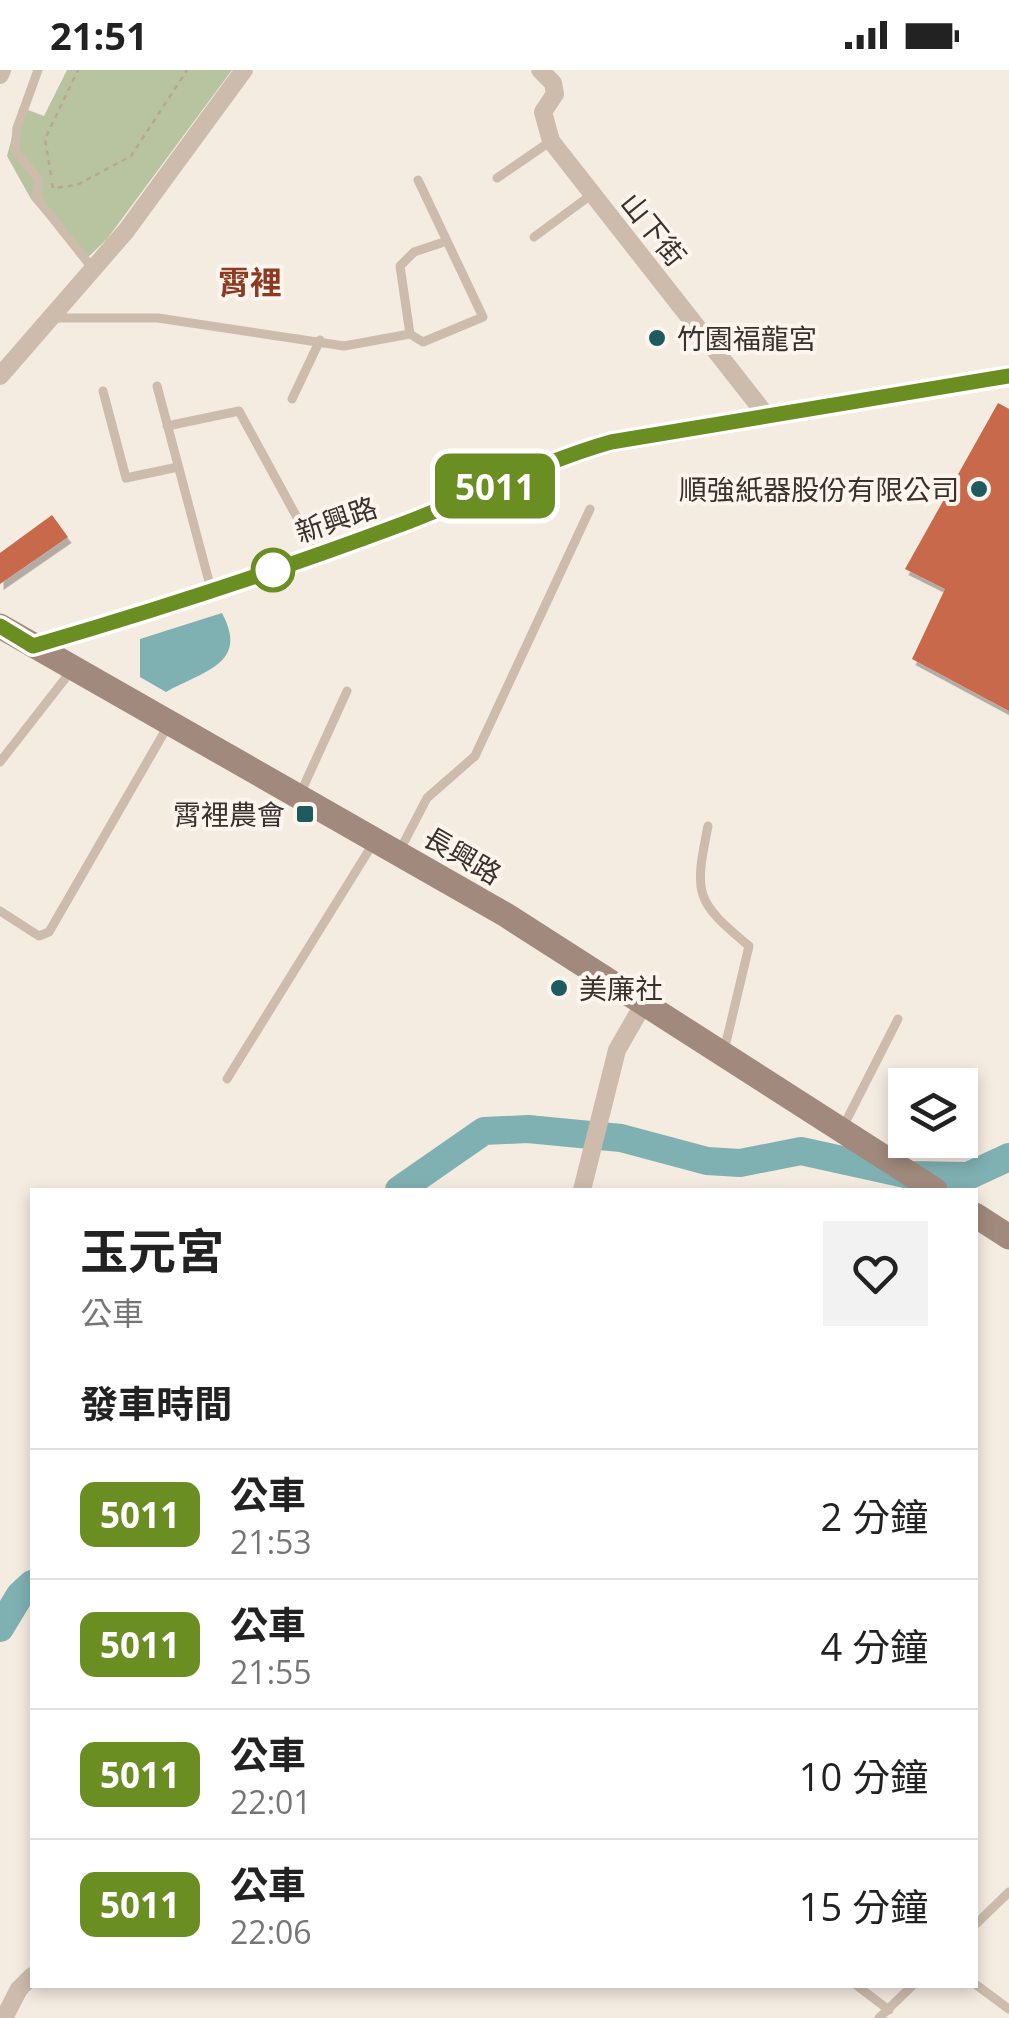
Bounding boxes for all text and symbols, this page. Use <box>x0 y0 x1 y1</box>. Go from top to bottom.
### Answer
text: 21:51 <box>50 9 148 61</box>
street label: 山下街 <box>613 184 695 274</box>
district label: 霄裡 <box>218 260 282 303</box>
place label: 竹園福龍宮 <box>677 319 817 357</box>
marker: 竹園福龍宮 <box>646 327 668 349</box>
line badge: 5011 <box>425 454 565 518</box>
text: 5011 <box>455 463 535 510</box>
place label: 順強紙器股份有限公司 <box>679 470 959 508</box>
marker: 順強紙器股份有限公司 <box>968 478 990 500</box>
street label: 新興路 <box>290 487 382 551</box>
unlabelled marker <box>252 549 294 591</box>
place label: 霄裡農會 <box>173 795 285 833</box>
marker: 霄裡農會 <box>294 803 316 825</box>
street label: 長興路 <box>417 818 509 892</box>
place label: 美廉社 <box>579 969 663 1007</box>
marker: 美廉社 <box>548 977 570 999</box>
map controls <box>888 1068 978 1158</box>
button: layers <box>888 1068 978 1158</box>
text: 玉元宮 <box>80 1218 224 1283</box>
button: heart <box>823 1221 928 1326</box>
text: 公車 <box>80 1291 144 1334</box>
text: 發車時間 <box>80 1377 232 1429</box>
text: 公車 <box>230 1468 306 1520</box>
text: 2 分鐘 <box>820 1490 928 1542</box>
text: 5011 <box>100 1491 180 1538</box>
text: 21:53 <box>230 1520 312 1563</box>
text: 公車 <box>230 1598 306 1650</box>
text: 4 分鐘 <box>820 1620 928 1672</box>
text: 5011 <box>100 1621 180 1668</box>
text: 21:55 <box>230 1650 312 1693</box>
text: 公車 <box>230 1728 306 1780</box>
text: 10 分鐘 <box>799 1750 928 1802</box>
text: 5011 <box>100 1751 180 1798</box>
text: 22:01 <box>230 1780 312 1823</box>
text: 公車 <box>230 1858 306 1910</box>
text: 15 分鐘 <box>799 1880 928 1932</box>
text: 5011 <box>100 1881 180 1928</box>
text: 22:06 <box>230 1910 312 1953</box>

